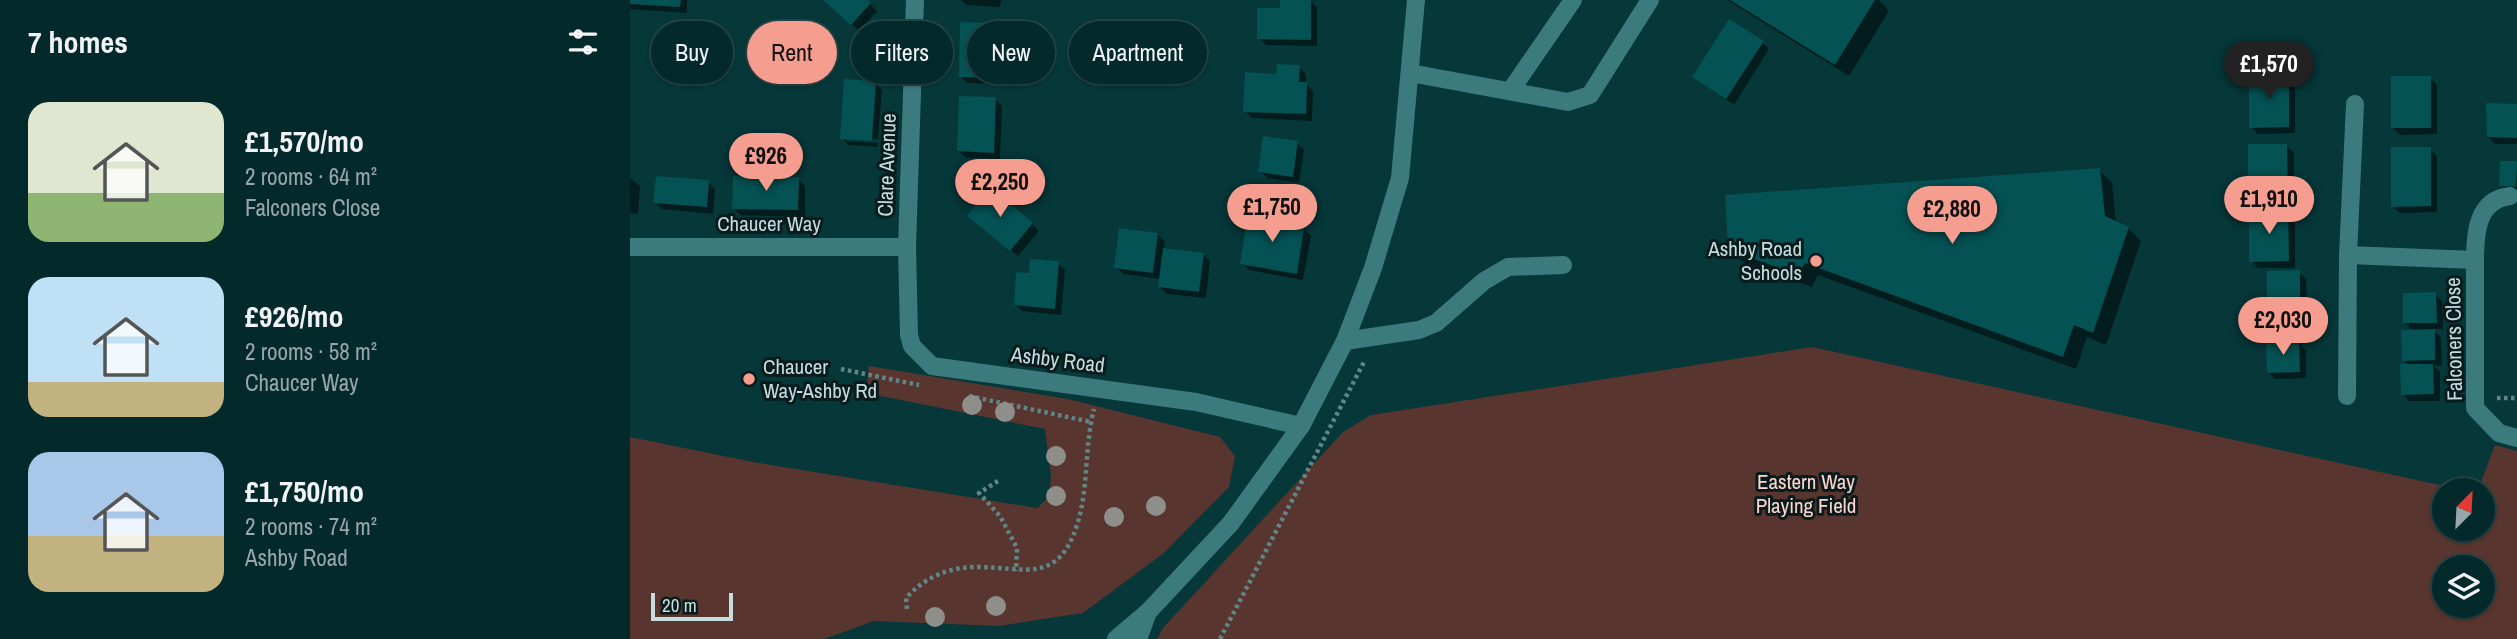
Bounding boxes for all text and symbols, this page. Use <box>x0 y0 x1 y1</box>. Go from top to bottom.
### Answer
chip: Buy <box>651 21 733 84</box>
chip: Rent <box>747 21 837 84</box>
chip: Filters <box>851 21 953 84</box>
chip: New <box>967 21 1055 84</box>
chip: Apartment <box>1069 21 1207 84</box>
text: 7 homes <box>28 22 128 62</box>
icon: filters <box>564 23 602 61</box>
pin: £1,570 <box>2212 42 2326 101</box>
text: £1,570 <box>2240 48 2298 79</box>
street label: Clare Avenue <box>870 113 903 217</box>
text: £1,570/mo <box>245 121 364 161</box>
icon: home <box>84 130 168 214</box>
pin: £926 <box>725 134 807 193</box>
text: £926 <box>745 140 787 171</box>
pin: £2,250 <box>943 160 1057 219</box>
text: 2 rooms · 64 m² <box>245 161 377 192</box>
text: £2,250 <box>971 166 1029 197</box>
pin: £1,910 <box>2212 176 2326 236</box>
text: £1,910 <box>2240 183 2298 214</box>
pin: £1,750 <box>1215 184 1329 244</box>
pin: £2,880 <box>1895 187 2009 246</box>
text: £1,750 <box>1243 191 1301 222</box>
text: Falconers Close <box>245 192 380 223</box>
text: £2,880 <box>1923 193 1981 224</box>
street label: Chaucer Way <box>717 209 821 238</box>
place label: Ashby Road Schools <box>1707 234 1802 287</box>
marker: Ashby Road Schools <box>1808 253 1824 269</box>
street label: Falconers Close <box>2438 277 2469 401</box>
text: £926/mo <box>245 296 343 336</box>
pin: £2,030 <box>2226 298 2340 357</box>
text: £2,030 <box>2254 304 2312 335</box>
icon: home <box>84 305 168 389</box>
text: 2 rooms · 58 m² <box>245 336 377 367</box>
street label: Ashby Road <box>1009 339 1106 380</box>
place label: Chaucer Way-Ashby Rd <box>763 352 877 405</box>
text: Chaucer Way <box>245 367 359 398</box>
marker: Chaucer Way-Ashby Rd <box>741 371 757 387</box>
park label: Eastern Way Playing Field <box>1756 467 1856 520</box>
text: £1,750/mo <box>245 471 364 511</box>
north arrow <box>2432 478 2496 541</box>
map controls <box>2432 478 2495 618</box>
icon: home <box>84 480 168 564</box>
text: 2 rooms · 74 m² <box>245 511 377 542</box>
text: Ashby Road <box>245 542 348 573</box>
button: layers <box>2432 555 2495 618</box>
scale bar <box>651 590 733 622</box>
text: 20 m <box>662 592 697 618</box>

